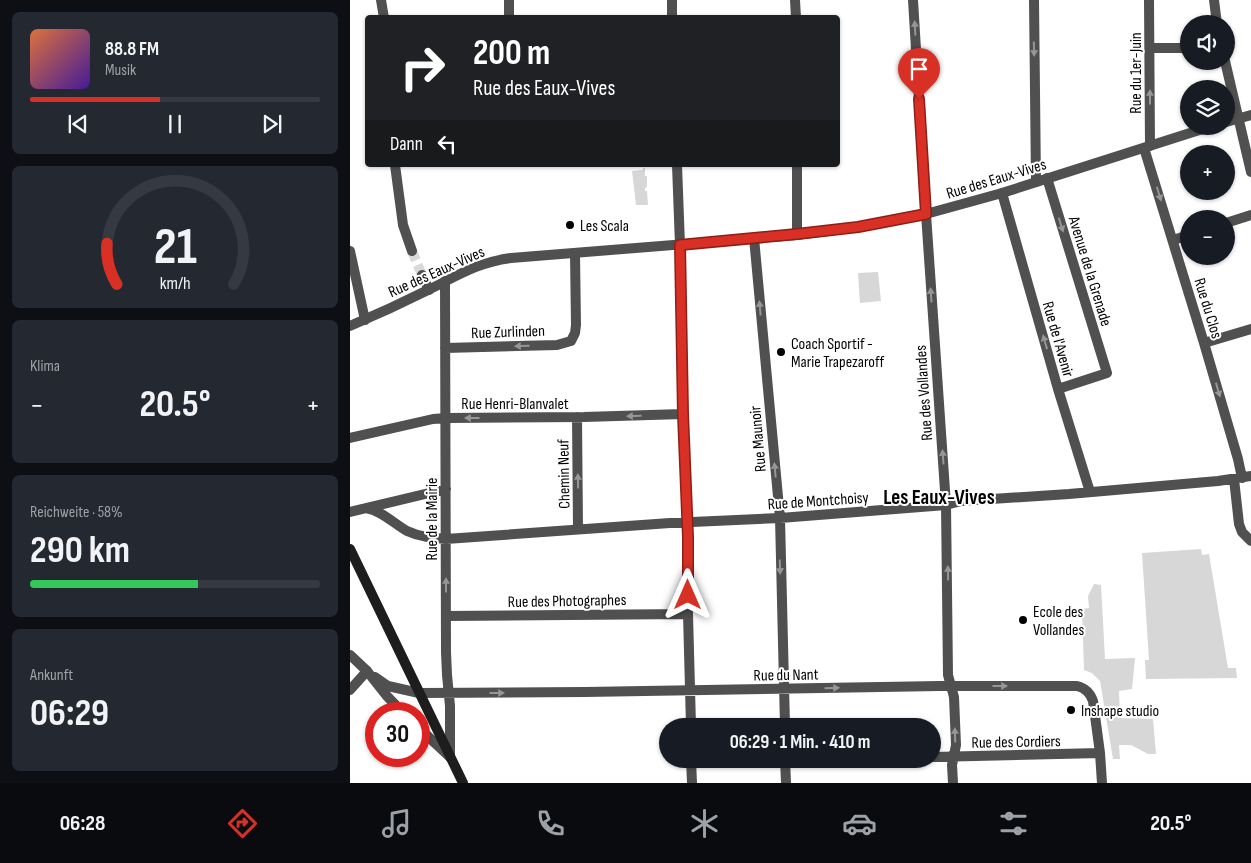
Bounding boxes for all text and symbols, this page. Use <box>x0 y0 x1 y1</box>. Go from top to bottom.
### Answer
map controls <box>1180 15 1235 265</box>
button: sound <box>1180 15 1235 70</box>
one-way arrow <box>910 19 918 35</box>
text: 200 m <box>473 32 550 75</box>
street label: Rue du 1er-Juin <box>1127 32 1146 114</box>
icon: right <box>390 35 455 100</box>
text: 88.8 FM <box>105 38 159 61</box>
one-way arrow <box>1030 41 1038 57</box>
pin <box>898 48 940 99</box>
icon: arrive <box>905 55 933 83</box>
text: Musik <box>105 61 136 80</box>
text: Rue des Eaux-Vives <box>473 75 615 102</box>
button: layers <box>1180 80 1235 135</box>
one-way arrow <box>1146 89 1154 105</box>
icon: previous <box>64 110 92 138</box>
icon: pause <box>161 110 189 138</box>
icon: next <box>258 110 286 138</box>
icon: left <box>433 130 461 158</box>
text: Dann <box>390 133 423 156</box>
button: + <box>1180 145 1235 200</box>
street label: Rue des Eaux-Vives <box>944 155 1049 204</box>
one-way arrow <box>1155 187 1163 202</box>
button: − <box>1180 210 1235 265</box>
street label: Avenue de la Grenade <box>1064 213 1115 329</box>
text: 21 <box>153 216 197 279</box>
place label: Les Scala <box>580 217 629 236</box>
one-way arrow <box>1058 218 1066 233</box>
marker: Les Scala <box>564 219 576 231</box>
street label: Rue des Eaux-Vives <box>385 243 488 302</box>
text: km/h <box>160 273 190 294</box>
street label: Rue du Clos <box>1189 276 1226 341</box>
one-way arrow <box>927 286 935 302</box>
one-way arrow <box>756 299 764 315</box>
street label: Rue de l'Avenir <box>1038 299 1078 380</box>
street label: Rue Zurlinden <box>471 322 545 343</box>
one-way arrow <box>1040 334 1048 349</box>
place label: Coach Sportif - Marie Trapezaroff <box>791 335 885 372</box>
one-way arrow <box>514 342 530 350</box>
street label: Rue des Vollandes <box>912 344 937 441</box>
marker: Coach Sportif - Marie Trapezaroff <box>775 346 787 358</box>
text: Klima <box>30 357 60 376</box>
text: 20.5° <box>139 382 211 427</box>
one-way arrow <box>1214 382 1222 397</box>
text: − <box>30 389 44 422</box>
text: + <box>306 389 320 422</box>
street label: Rue Henri-Blanvalet <box>461 395 569 414</box>
street label: Rue Maunoir <box>746 405 771 473</box>
one-way arrow <box>626 412 642 420</box>
one-way arrow <box>463 414 479 422</box>
street label: Chemin Neuf <box>554 439 575 509</box>
one-way arrow <box>938 449 946 465</box>
one-way arrow <box>771 461 779 477</box>
one-way arrow <box>574 472 582 488</box>
street label: Rue de la Mairie <box>423 477 442 561</box>
district label: Les Eaux-Vives <box>883 485 995 510</box>
street label: Rue de Montchoisy <box>767 488 869 515</box>
text: Reichweite · 58% <box>30 503 123 522</box>
text: 290 km <box>30 528 130 573</box>
one-way arrow <box>777 559 785 575</box>
one-way arrow <box>944 565 952 581</box>
position arrow <box>661 568 713 620</box>
one-way arrow <box>442 577 450 593</box>
street label: Rue des Photographes <box>508 591 627 612</box>
place label: Ecole des Vollandes <box>1033 603 1084 640</box>
marker: Ecole des Vollandes <box>1017 614 1029 626</box>
street label: Rue du Nant <box>753 665 819 686</box>
text: Ankunft <box>30 666 73 685</box>
one-way arrow <box>992 682 1008 690</box>
one-way arrow <box>825 684 841 692</box>
one-way arrow <box>489 689 505 697</box>
text: 06:29 <box>30 691 109 736</box>
speed limit sign: 30 <box>365 702 430 767</box>
place label: Inshape studio <box>1081 702 1159 721</box>
marker: Inshape studio <box>1065 704 1077 716</box>
one-way arrow <box>951 726 959 742</box>
text: 06:29 · 1 Min. · 410 m <box>730 731 870 754</box>
street label: Rue des Cordiers <box>971 732 1061 753</box>
icon: directions <box>225 806 260 841</box>
icon: music <box>379 806 414 841</box>
icon: phone <box>533 806 568 841</box>
icon: climate <box>687 806 722 841</box>
icon: car <box>842 806 877 841</box>
icon: filters <box>996 806 1031 841</box>
text: 06:28 <box>60 810 105 837</box>
text: 20.5° <box>1150 810 1191 837</box>

